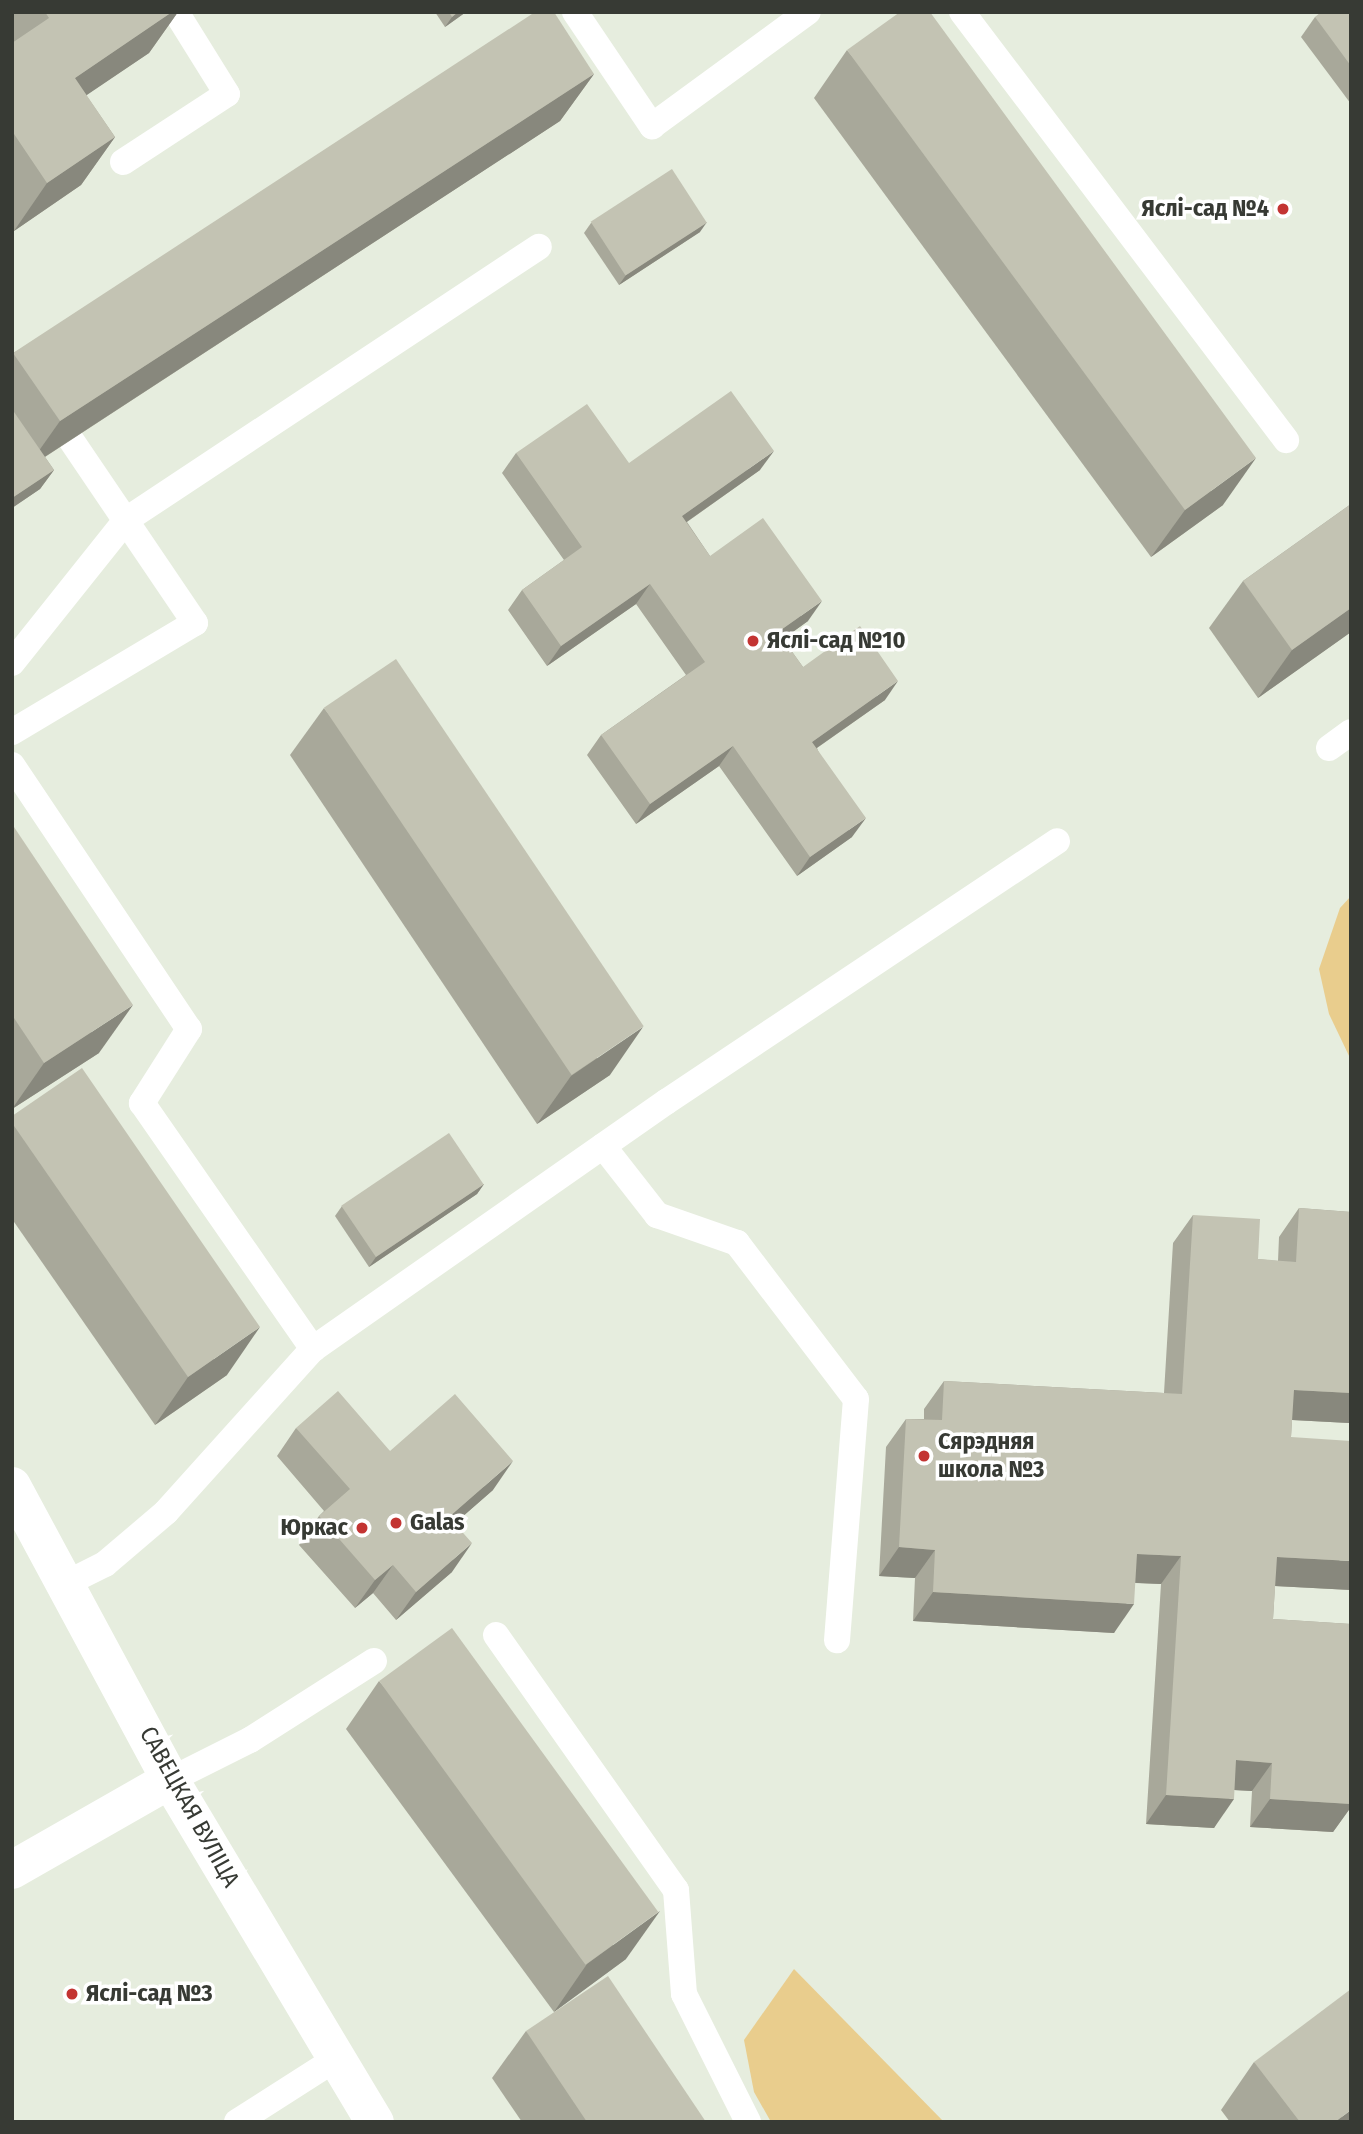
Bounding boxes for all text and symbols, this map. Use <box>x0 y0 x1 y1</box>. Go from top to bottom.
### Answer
place label: Яслі-сад №4 <box>1141 195 1269 223</box>
marker: Яслі-сад №4 <box>1275 201 1291 217</box>
place label: Яслі-сад №10 <box>767 627 906 655</box>
marker: Яслі-сад №10 <box>745 633 761 649</box>
place label: Сярэдняя школа №3 <box>938 1428 1044 1484</box>
marker: Сярэдняя школа №3 <box>916 1448 932 1464</box>
place label: Galas <box>410 1509 465 1537</box>
place label: Юркас <box>280 1514 348 1542</box>
marker: Galas <box>388 1515 404 1531</box>
marker: Юркас <box>354 1520 370 1536</box>
street label: САВЕЦКАЯ ВУЛІЦА <box>133 1722 245 1892</box>
place label: Яслі-сад №3 <box>86 1980 213 2008</box>
marker: Яслі-сад №3 <box>64 1986 80 2002</box>

